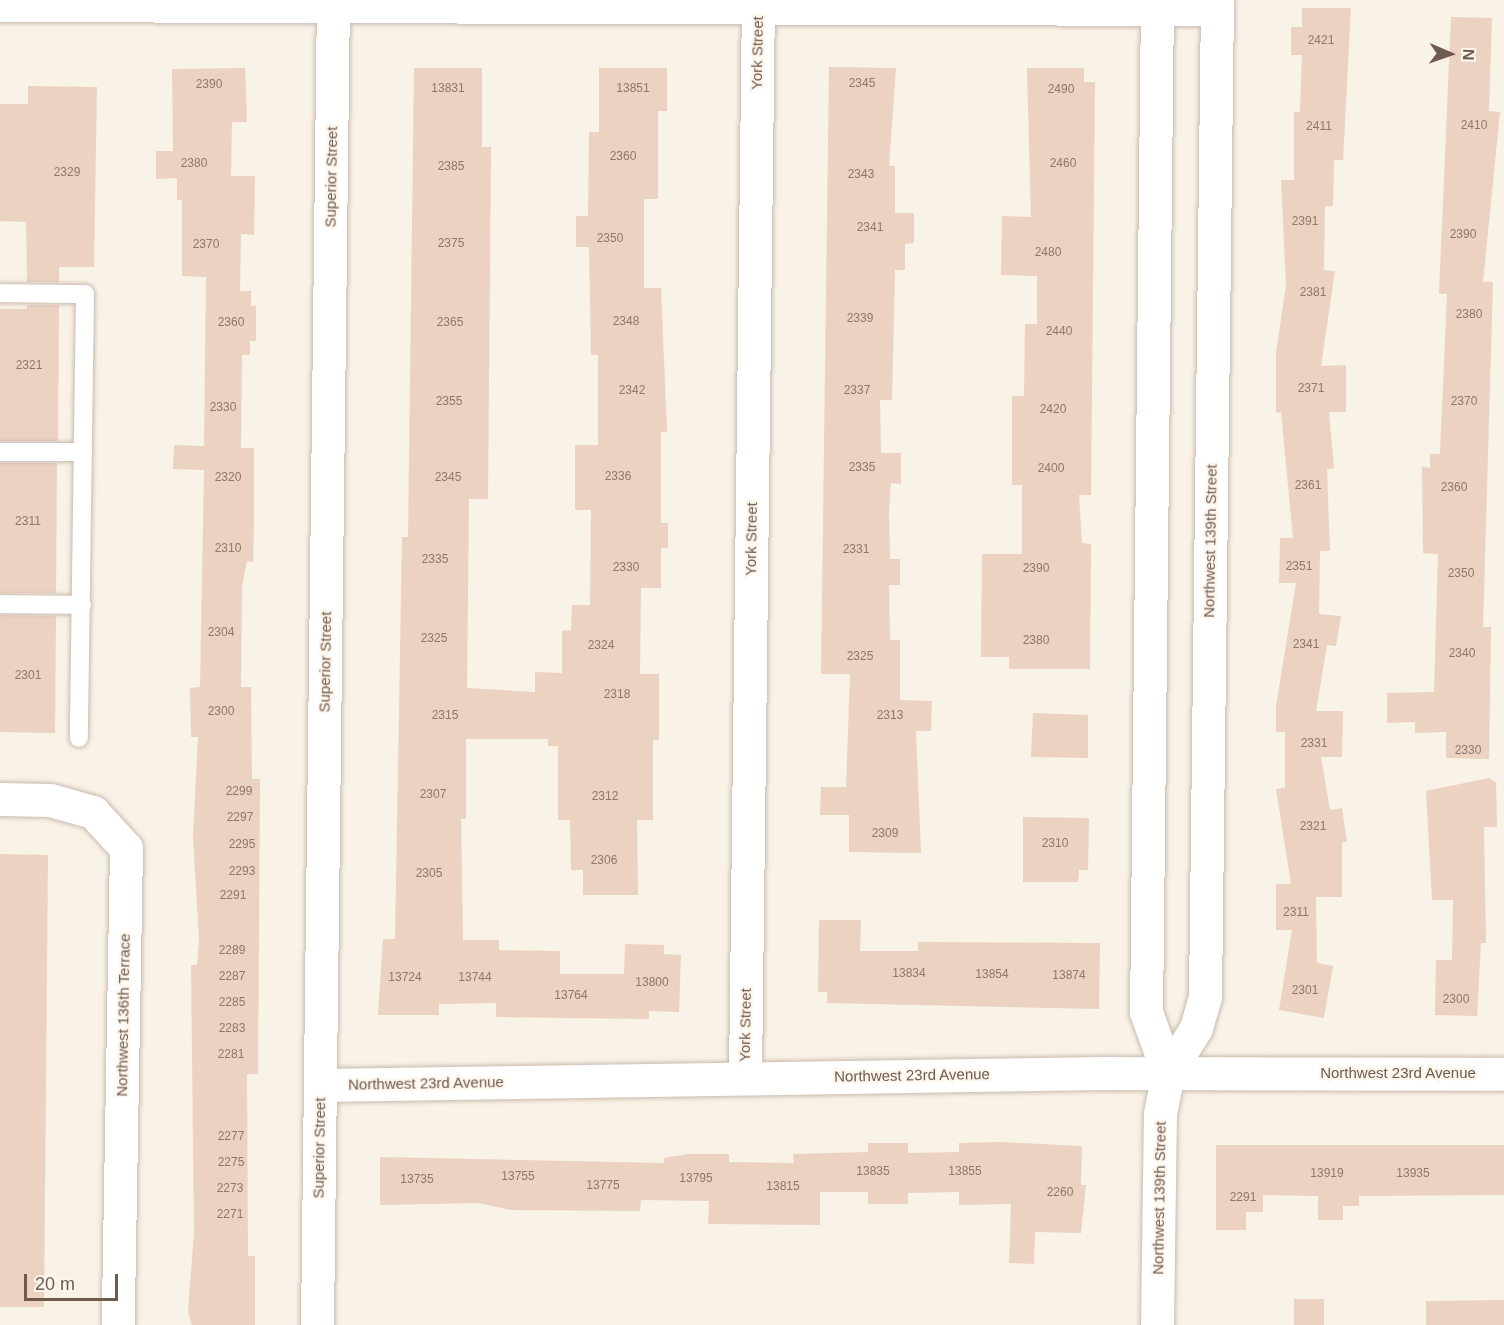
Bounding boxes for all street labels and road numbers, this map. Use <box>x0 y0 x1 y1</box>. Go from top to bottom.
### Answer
street label: York Street <box>747 16 767 90</box>
street label: Superior Street <box>321 126 341 228</box>
street label: Northwest 139th Street <box>1200 464 1220 618</box>
street label: York Street <box>741 502 761 576</box>
street label: Superior Street <box>315 611 335 713</box>
street label: Northwest 136th Terrace <box>113 933 133 1097</box>
street label: York Street <box>735 988 755 1062</box>
street label: Northwest 23rd Avenue <box>1320 1064 1476 1082</box>
street label: Northwest 23rd Avenue <box>834 1065 990 1085</box>
street label: Northwest 23rd Avenue <box>348 1073 504 1093</box>
street label: Superior Street <box>309 1097 329 1199</box>
street label: Northwest 139th Street <box>1149 1121 1169 1275</box>

